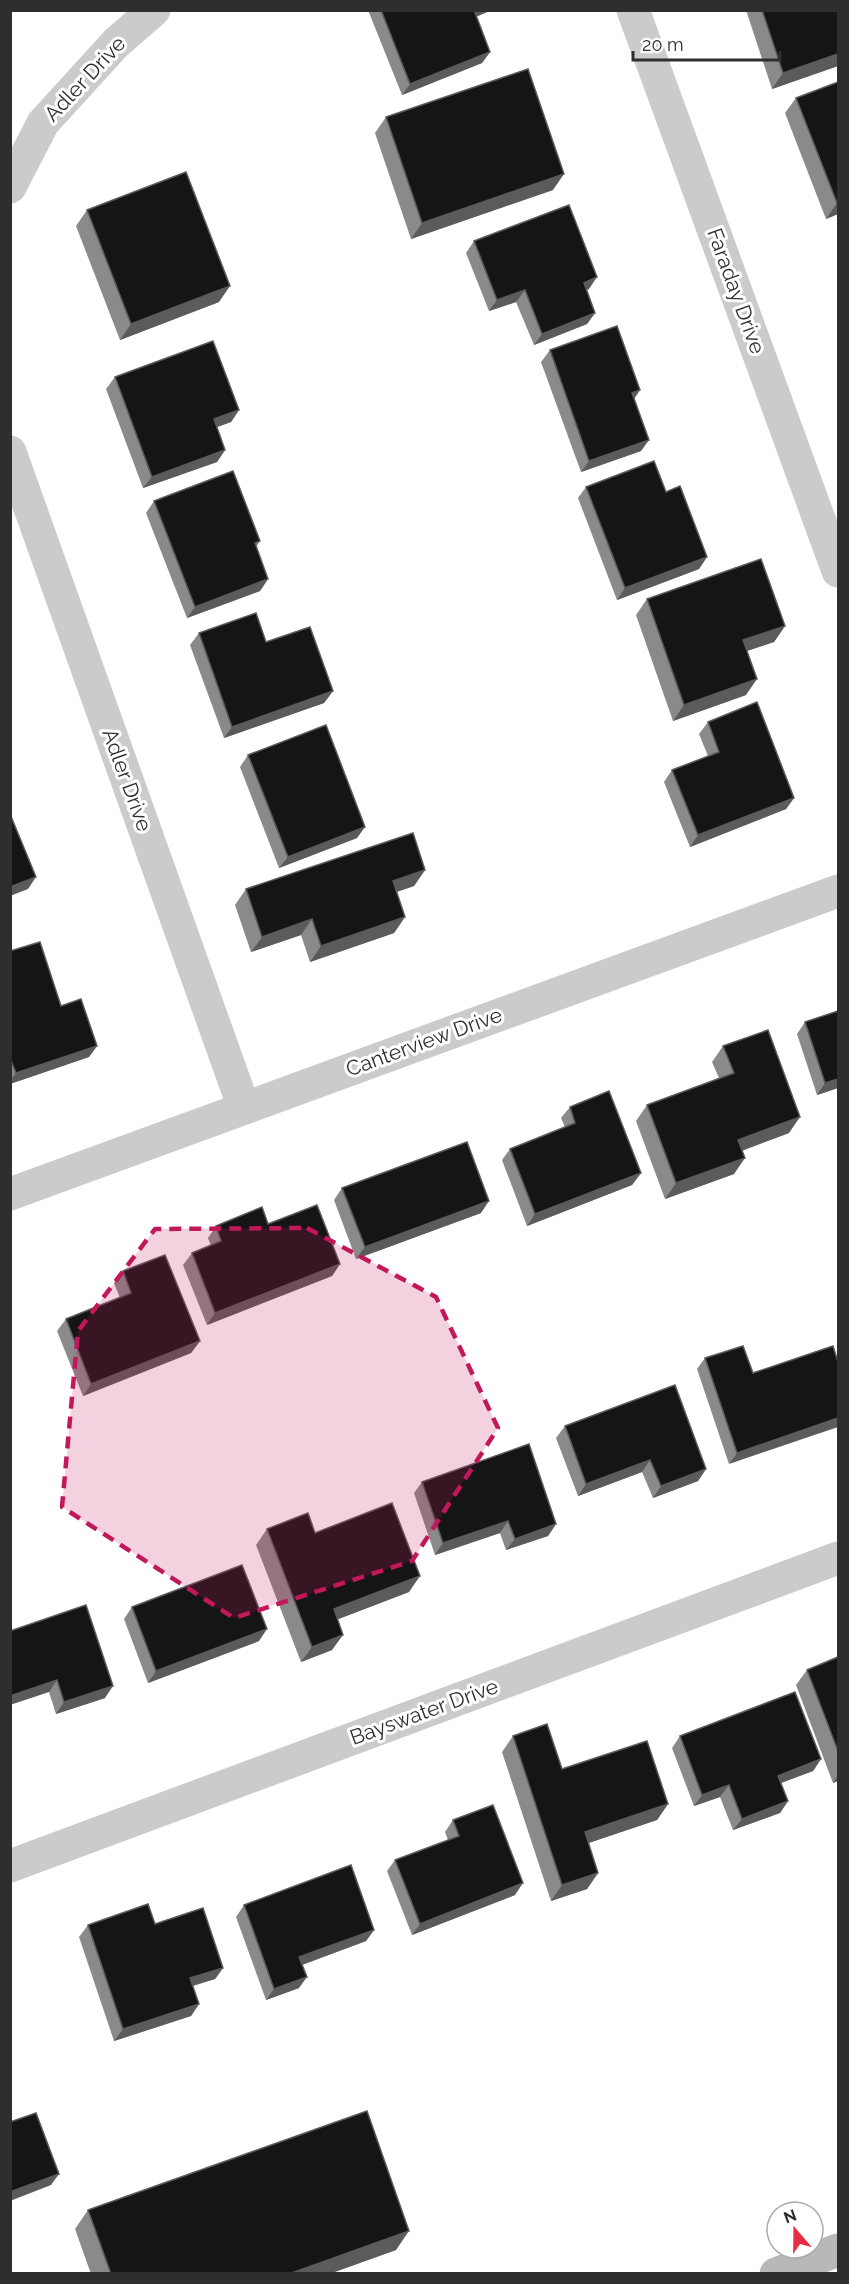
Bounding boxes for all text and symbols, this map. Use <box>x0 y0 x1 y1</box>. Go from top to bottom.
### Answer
scale bar <box>633 24 780 62</box>
street label: Adler Drive <box>39 31 130 126</box>
text: 20 m <box>642 34 684 55</box>
street label: Faraday Drive <box>702 225 771 357</box>
street label: Adler Drive <box>97 725 158 835</box>
street label: Canterview Drive <box>342 1002 505 1081</box>
street label: Bayswater Drive <box>346 1673 501 1750</box>
north arrow <box>765 2200 825 2260</box>
text: N <box>781 2205 799 2227</box>

